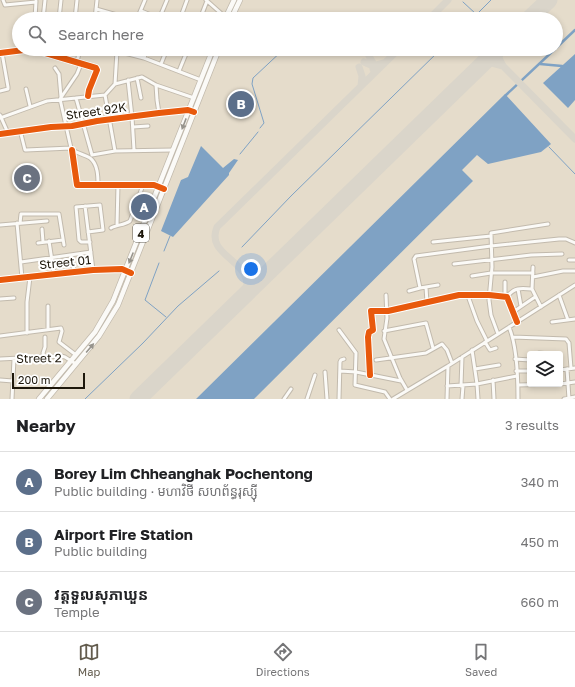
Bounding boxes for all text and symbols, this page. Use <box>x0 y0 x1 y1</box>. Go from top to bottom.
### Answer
search box <box>12 12 563 56</box>
icon: search <box>26 23 48 45</box>
text: Search here <box>58 25 144 43</box>
pin: B <box>228 89 254 119</box>
street label: Street 92K <box>65 99 127 123</box>
one-way arrow <box>180 119 186 131</box>
pin: C <box>14 163 40 193</box>
pin: A <box>131 192 157 222</box>
road number: 4 <box>133 224 149 242</box>
street label: Street 01 <box>38 252 92 272</box>
one-way arrow <box>127 253 133 265</box>
your location <box>241 259 261 279</box>
one-way arrow <box>85 342 94 353</box>
street label: Street 2 <box>16 350 62 366</box>
map controls <box>527 351 563 387</box>
button: layers <box>527 351 563 387</box>
scale bar <box>12 371 85 390</box>
text: 200 m <box>18 373 51 386</box>
text: Nearby <box>16 415 76 436</box>
text: 3 results <box>505 417 559 433</box>
text: Borey Lim Chheanghak Pochentong <box>54 464 313 482</box>
text: A <box>24 474 34 490</box>
text: 340 m <box>521 474 559 490</box>
text: Public building · មហាវិថី សហព័ន្ធរុស្ស៊ី <box>54 483 258 499</box>
text: Airport Fire Station <box>54 525 193 543</box>
text: B <box>24 534 34 550</box>
text: 450 m <box>521 534 559 550</box>
text: Public building <box>54 543 147 559</box>
text: វត្តទួលសុភាឃួន <box>54 585 148 603</box>
text: C <box>24 594 34 610</box>
text: 660 m <box>520 594 559 610</box>
text: Temple <box>54 604 100 620</box>
tab: Map <box>78 641 100 678</box>
tab: Directions <box>256 641 310 678</box>
tab: Saved <box>465 641 497 678</box>

